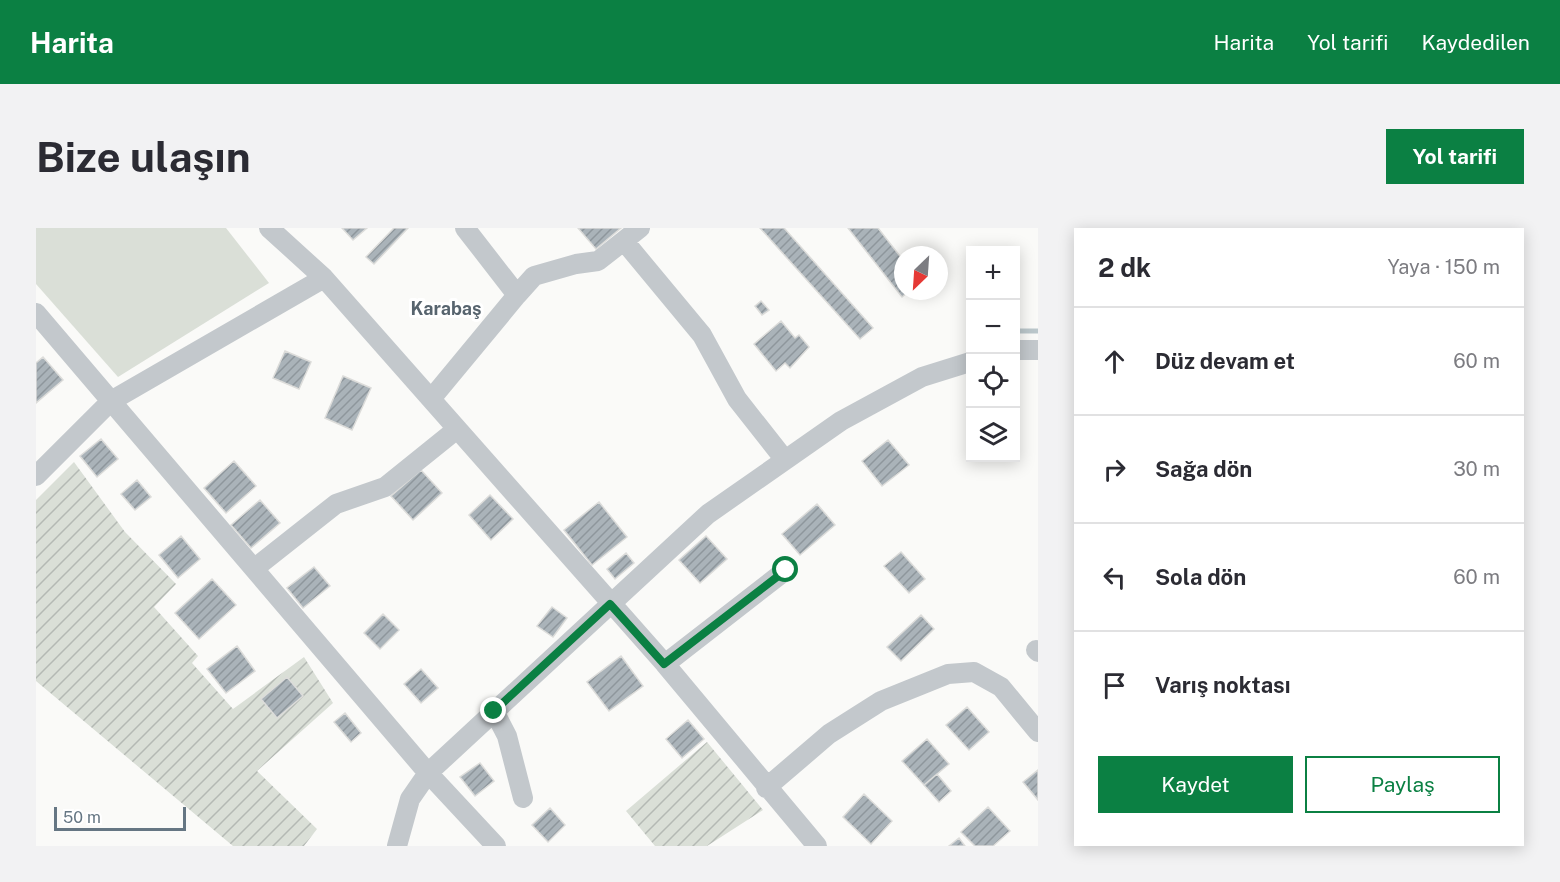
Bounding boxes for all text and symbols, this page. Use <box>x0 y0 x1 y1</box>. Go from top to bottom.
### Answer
text: Harita <box>30 26 114 59</box>
text: Harita <box>1214 30 1274 55</box>
text: Yol tarifi <box>1307 30 1388 55</box>
text: Kaydedilen <box>1421 30 1530 55</box>
button: Yol tarifi <box>1386 129 1524 184</box>
text: Bize ulaşın <box>36 132 251 181</box>
north arrow <box>894 246 948 300</box>
map controls <box>966 246 1020 462</box>
button: + <box>966 246 1020 300</box>
text: 2 dk <box>1098 252 1151 283</box>
text: Yaya · 150 m <box>1387 255 1500 279</box>
district label: Karabaş <box>411 298 481 319</box>
button: − <box>966 300 1020 354</box>
icon: ahead <box>1098 345 1131 378</box>
text: Düz devam et <box>1155 348 1295 374</box>
text: 60 m <box>1453 349 1500 373</box>
button: locate <box>966 354 1020 408</box>
button: layers <box>966 408 1020 462</box>
icon: right <box>1098 453 1131 486</box>
text: Sağa dön <box>1155 456 1252 482</box>
text: 30 m <box>1453 457 1500 481</box>
route start <box>772 556 798 582</box>
icon: left <box>1098 561 1131 594</box>
text: Sola dön <box>1155 564 1246 590</box>
text: 60 m <box>1453 565 1500 589</box>
icon: arrive <box>1098 669 1131 702</box>
text: Varış noktası <box>1155 672 1290 698</box>
route end <box>480 697 506 723</box>
button: Kaydet <box>1098 756 1293 813</box>
button: Paylaş <box>1305 756 1500 813</box>
scale bar <box>54 804 186 832</box>
text: 50 m <box>63 808 101 827</box>

